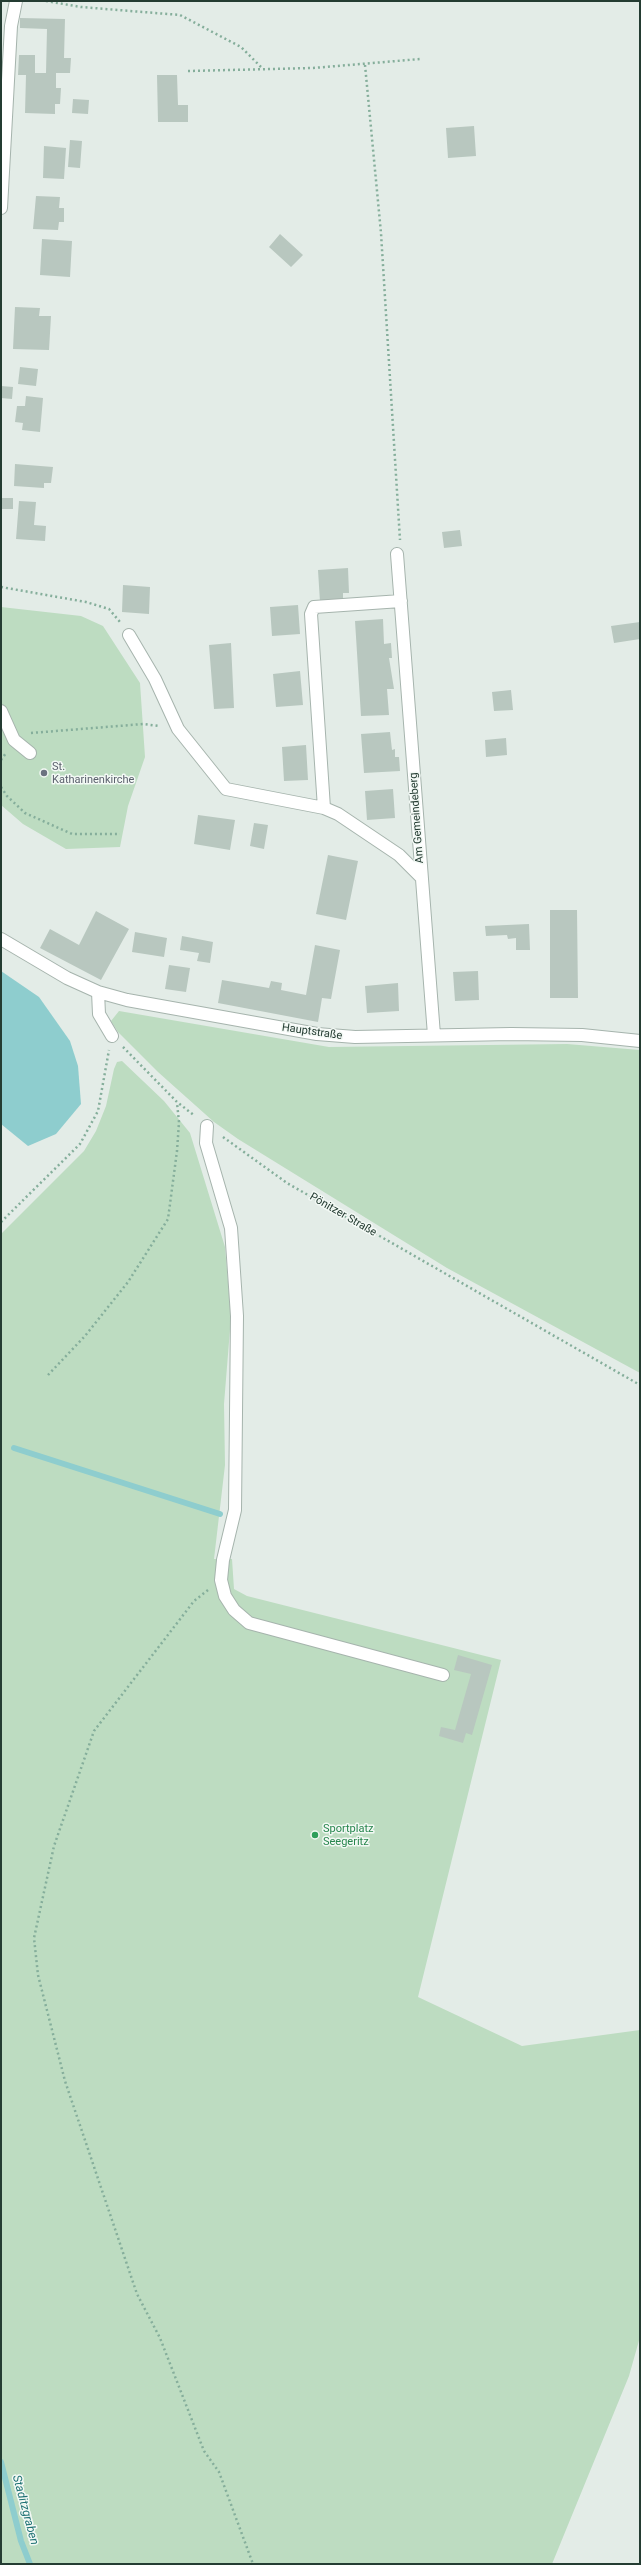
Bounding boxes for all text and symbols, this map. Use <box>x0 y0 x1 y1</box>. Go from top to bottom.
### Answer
place label: St. Katharinenkirche <box>52 760 134 786</box>
marker: St. Katharinenkirche <box>39 768 49 778</box>
street label: Am Gemeindeberg <box>407 772 427 864</box>
street label: Hauptstraße <box>281 1021 343 1043</box>
street label: Pönitzer Straße <box>307 1190 379 1240</box>
place label: Sportplatz Seegeritz <box>323 1822 373 1848</box>
marker: Sportplatz Seegeritz <box>310 1830 320 1840</box>
water label: Staditzgraben <box>9 2474 41 2546</box>

